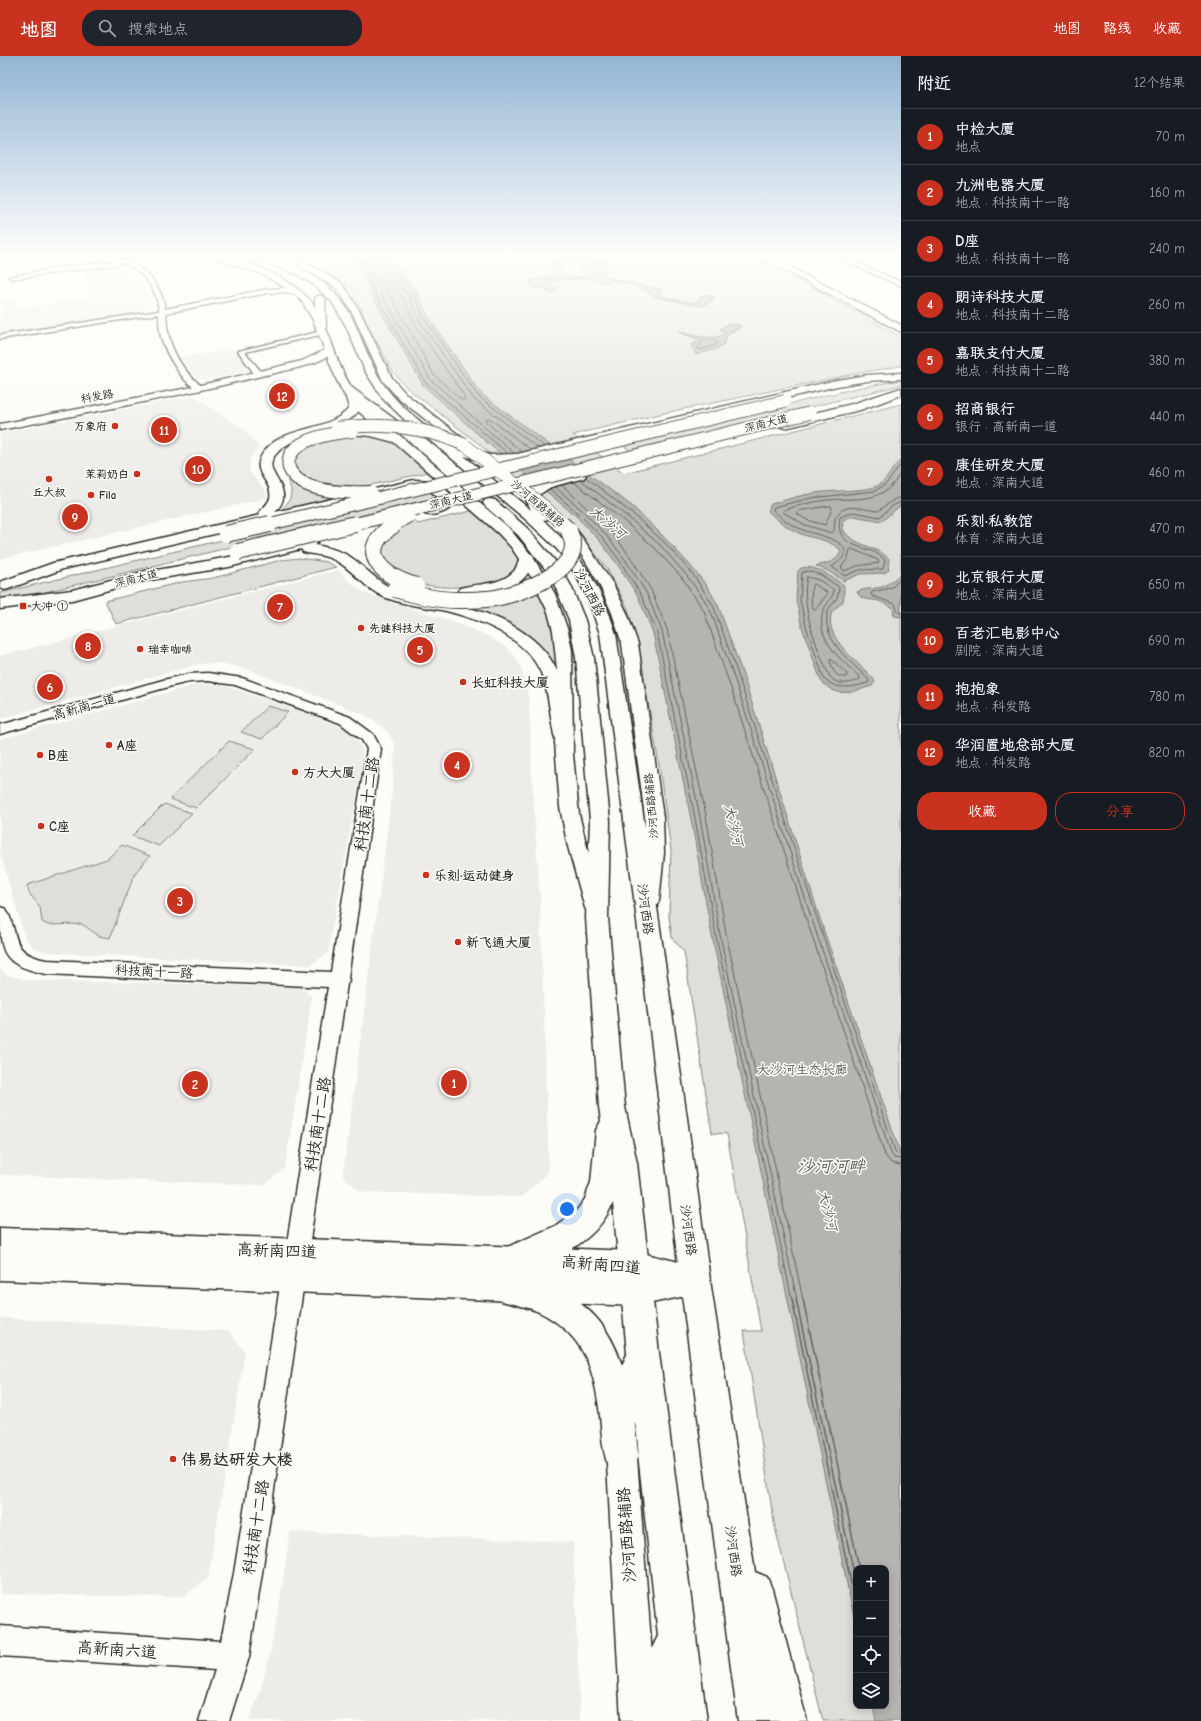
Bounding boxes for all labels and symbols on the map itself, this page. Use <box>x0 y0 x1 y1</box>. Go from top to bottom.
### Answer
pin: 12 <box>269 381 295 411</box>
street label: 科发路 <box>80 387 115 406</box>
street label: 深南大道 <box>743 412 789 435</box>
pin: 11 <box>151 415 177 445</box>
place label: 万象府 <box>74 420 107 433</box>
marker: 万象府 <box>110 421 120 431</box>
pin: 10 <box>185 454 211 484</box>
place label: 茉莉奶白 <box>85 468 129 481</box>
marker: 茉莉奶白 <box>132 469 142 479</box>
marker: 丘大叔 <box>44 474 54 484</box>
street label: 沙河西路辅路 <box>508 477 567 530</box>
place label: 丘大叔 <box>33 486 66 499</box>
place label: Fila <box>99 489 116 502</box>
street label: 深南大道 <box>428 489 474 512</box>
marker: Fila <box>86 490 96 500</box>
pin: 9 <box>62 502 88 532</box>
water label: 大沙河 <box>586 502 631 544</box>
street label: 沙河西路 <box>571 566 608 619</box>
street label: 深南大道 <box>113 567 159 590</box>
pin: 7 <box>267 592 293 622</box>
place label: 大冲 ① <box>31 600 68 613</box>
marker: 大冲 ① <box>18 601 28 611</box>
place label: 先健科技大厦 <box>369 622 435 635</box>
marker: 先健科技大厦 <box>356 623 366 633</box>
pin: 8 <box>75 631 101 661</box>
pin: 5 <box>407 635 433 665</box>
place label: 瑞幸咖啡 <box>148 643 192 656</box>
marker: 瑞幸咖啡 <box>135 644 145 654</box>
pin: 6 <box>37 672 63 702</box>
place label: 长虹科技大厦 <box>471 675 549 690</box>
marker: 长虹科技大厦 <box>458 677 468 687</box>
street label: 高新南一道 <box>51 690 117 723</box>
place label: A座 <box>117 738 137 753</box>
marker: A座 <box>104 740 114 750</box>
place label: B座 <box>48 748 69 763</box>
marker: B座 <box>35 750 45 760</box>
pin: 4 <box>444 750 470 780</box>
street label: 科技南十二路 <box>351 755 383 853</box>
place label: 方大大厦 <box>303 765 355 780</box>
marker: 方大大厦 <box>290 767 300 777</box>
street label: 沙河西路辅路 <box>642 773 661 839</box>
water label: 大沙河 <box>720 803 747 849</box>
place label: C座 <box>49 819 70 834</box>
marker: C座 <box>36 821 46 831</box>
place label: 乐刻·运动健身 <box>434 868 515 883</box>
marker: 乐刻·运动健身 <box>421 870 431 880</box>
street label: 沙河西路 <box>634 882 657 936</box>
pin: 3 <box>167 886 193 916</box>
place label: 新飞通大厦 <box>466 935 531 950</box>
marker: 新飞通大厦 <box>453 937 463 947</box>
street label: 科技南十一路 <box>115 962 193 981</box>
park label: 大沙河生态长廊 <box>756 1062 848 1077</box>
pin: 1 <box>441 1068 467 1098</box>
pin: 2 <box>182 1069 208 1099</box>
street label: 科技南十二路 <box>302 1075 334 1173</box>
water label: 沙河河畔 <box>797 1157 866 1176</box>
water label: 大沙河 <box>814 1188 841 1234</box>
your location <box>557 1199 577 1219</box>
street label: 沙河西路 <box>677 1203 700 1257</box>
street label: 高新南四道 <box>237 1241 317 1261</box>
street label: 高新南四道 <box>560 1253 642 1277</box>
place label: 伟易达研发大楼 <box>181 1451 293 1469</box>
marker: 伟易达研发大楼 <box>168 1454 178 1464</box>
street label: 科技南十二路 <box>240 1478 272 1576</box>
street label: 沙河西路辅路 <box>615 1486 639 1583</box>
street label: 沙河西路 <box>722 1524 745 1578</box>
street label: 高新南六道 <box>76 1638 157 1662</box>

